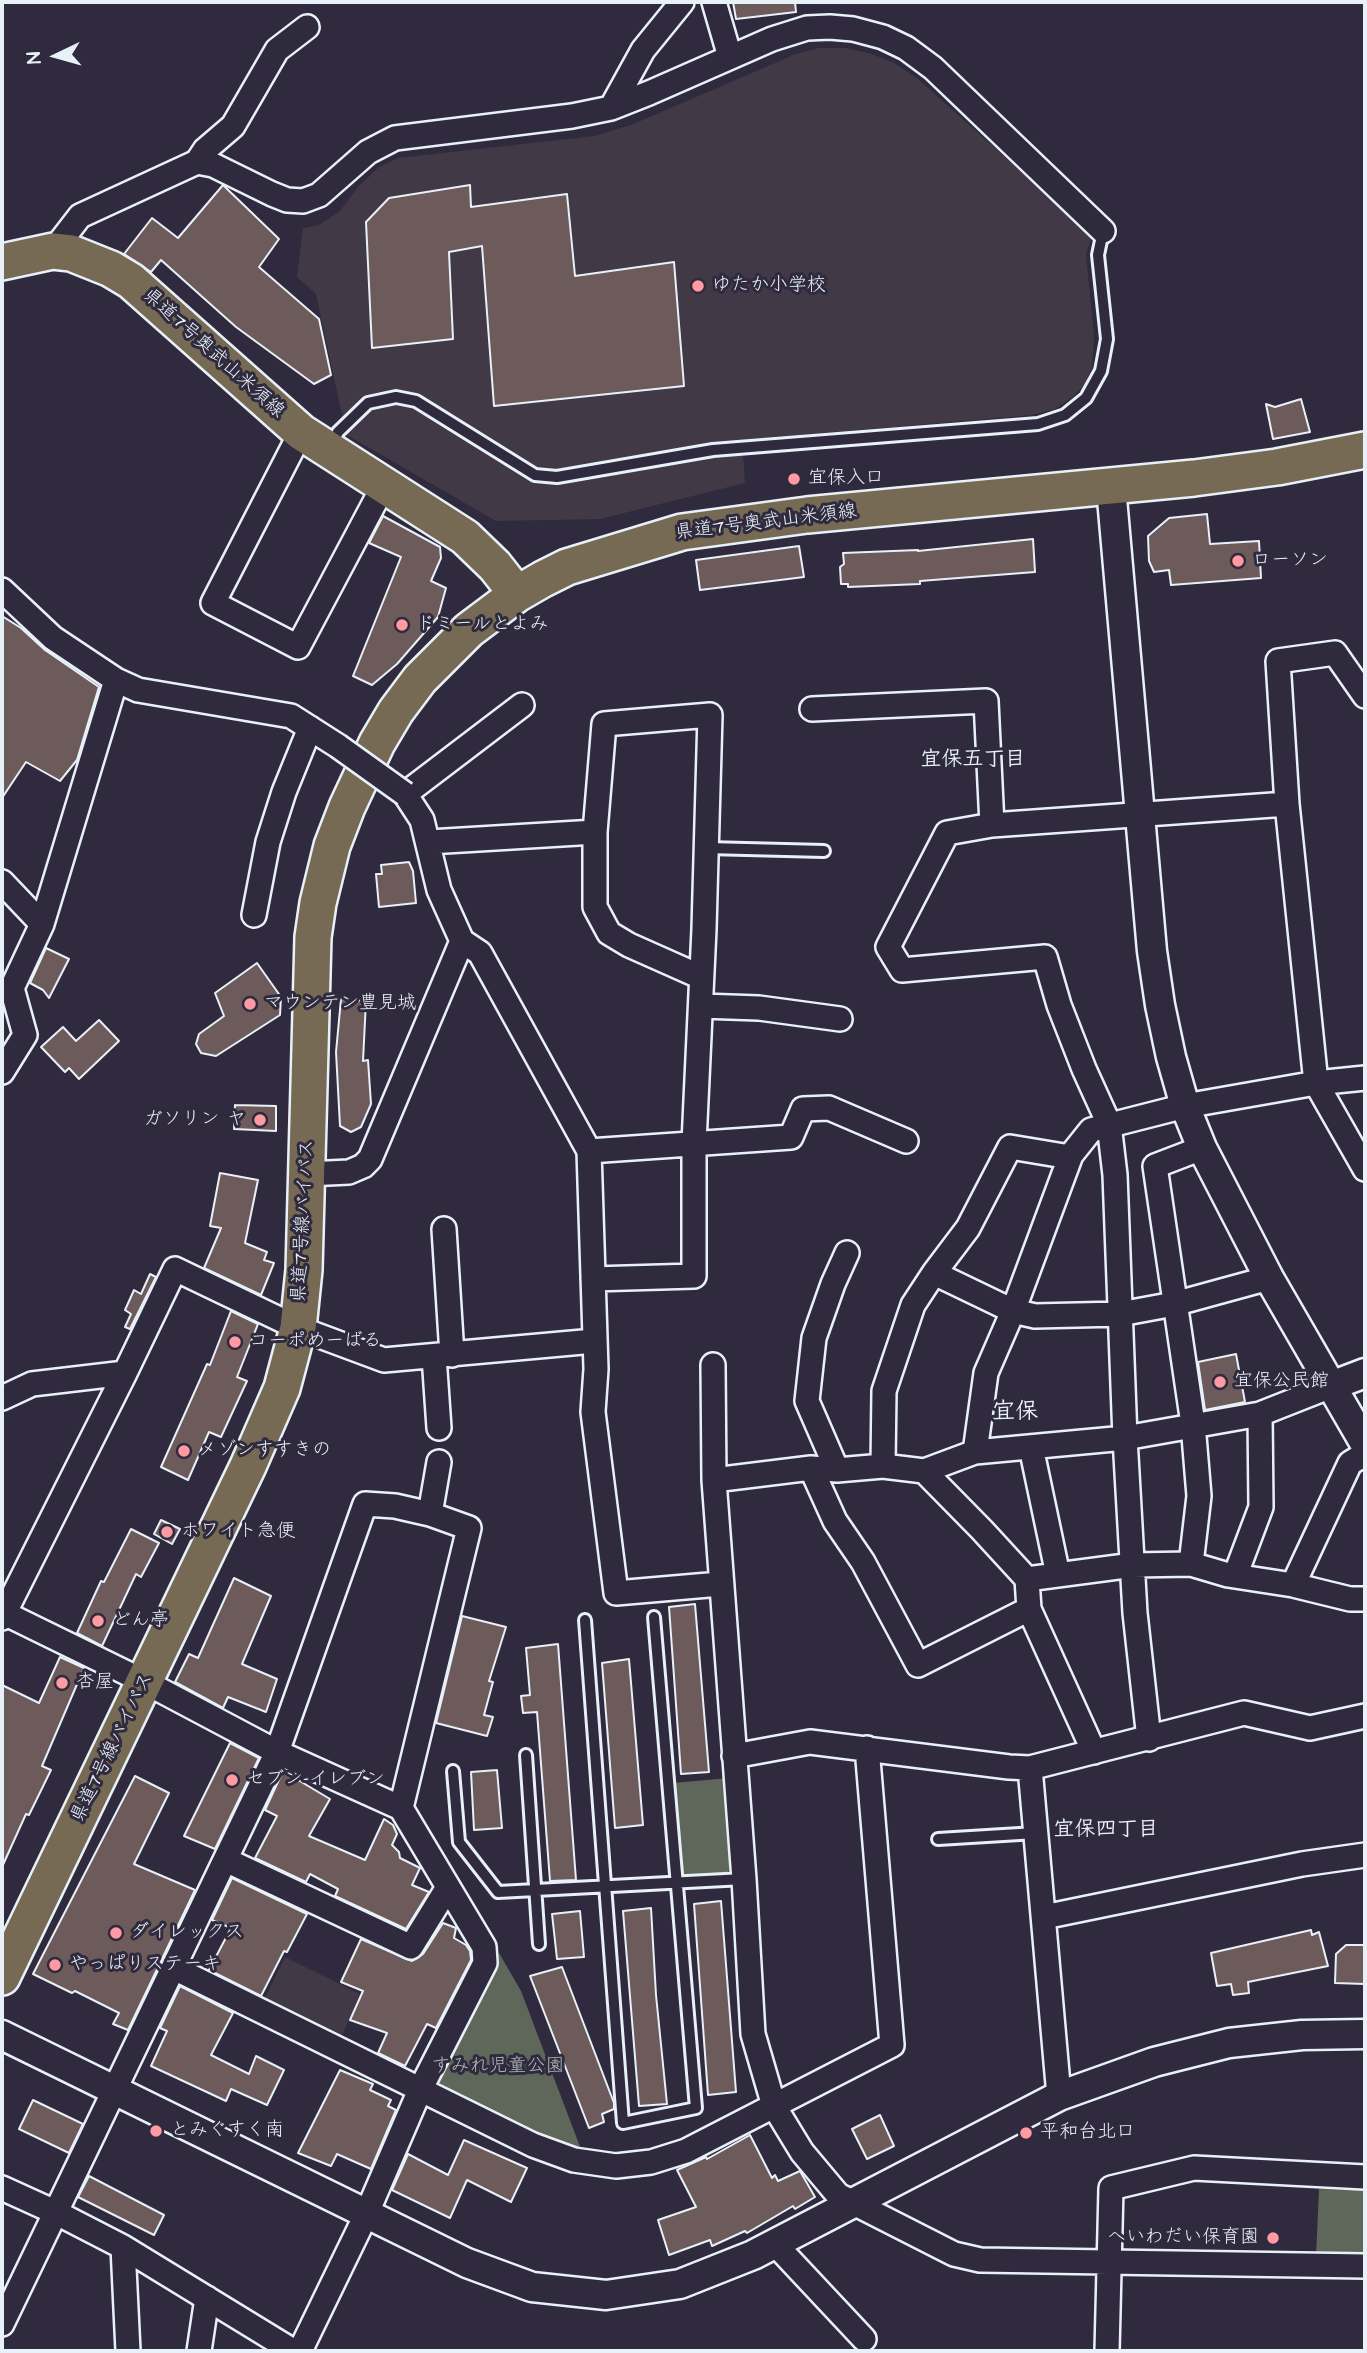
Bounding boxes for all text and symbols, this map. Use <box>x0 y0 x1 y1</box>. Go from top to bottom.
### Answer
north arrow <box>21 21 91 91</box>
text: N <box>21 51 49 65</box>
place label: ゆたか小学校 <box>712 275 826 297</box>
marker: ゆたか小学校 <box>690 278 706 294</box>
street label: 県道7号奥武山米須線 <box>137 284 289 424</box>
place label: 宜保入口 <box>808 468 884 490</box>
marker: 宜保入口 <box>786 471 802 487</box>
street label: 県道7号奥武山米須線 <box>674 501 858 545</box>
place label: ローソン <box>1252 550 1328 572</box>
marker: ローソン <box>1230 553 1246 569</box>
place label: ドミールとよみ <box>416 614 549 636</box>
marker: ドミールとよみ <box>394 617 410 633</box>
district label: 宜保五丁目 <box>921 748 1025 774</box>
place label: マウンテン豊見城 <box>264 993 416 1015</box>
marker: マウンテン豊見城 <box>242 996 258 1012</box>
place label: ガソリン ヤ <box>143 1109 246 1131</box>
marker: ガソリン ヤ <box>252 1112 268 1128</box>
street label: 県道7号線バイパス <box>288 1139 320 1303</box>
place label: コーポめーばる <box>249 1331 382 1353</box>
marker: コーポめーばる <box>227 1334 243 1350</box>
place label: 宜保公民館 <box>1234 1371 1329 1393</box>
marker: 宜保公民館 <box>1212 1374 1228 1390</box>
district label: 宜保 <box>992 1399 1038 1427</box>
place label: メゾンすすきの <box>198 1440 331 1462</box>
marker: メゾンすすきの <box>176 1443 192 1459</box>
place label: ホワイト急便 <box>181 1521 295 1543</box>
marker: ホワイト急便 <box>159 1524 175 1540</box>
place label: どん亭 <box>112 1610 169 1632</box>
marker: どん亭 <box>90 1613 106 1629</box>
street label: 県道7号線バイパス <box>67 1669 159 1827</box>
place label: 杏屋 <box>76 1672 114 1694</box>
marker: 杏屋 <box>54 1675 70 1691</box>
place label: セブン-イレブン <box>246 1769 385 1791</box>
marker: セブン-イレブン <box>224 1772 240 1788</box>
district label: 宜保四丁目 <box>1054 1818 1158 1844</box>
place label: ダイレックス <box>130 1922 244 1944</box>
marker: ダイレックス <box>108 1925 124 1941</box>
place label: やっぱりステーキ <box>69 1954 221 1976</box>
marker: やっぱりステーキ <box>47 1957 63 1973</box>
park label: すみれ児童公園 <box>432 2056 564 2078</box>
place label: とみぐすく南 <box>170 2120 284 2142</box>
place label: 平和台北口 <box>1040 2122 1135 2144</box>
marker: とみぐすく南 <box>148 2123 164 2139</box>
marker: 平和台北口 <box>1018 2125 1034 2141</box>
place label: へいわだい保育園 <box>1107 2227 1259 2249</box>
marker: へいわだい保育園 <box>1265 2230 1281 2246</box>

